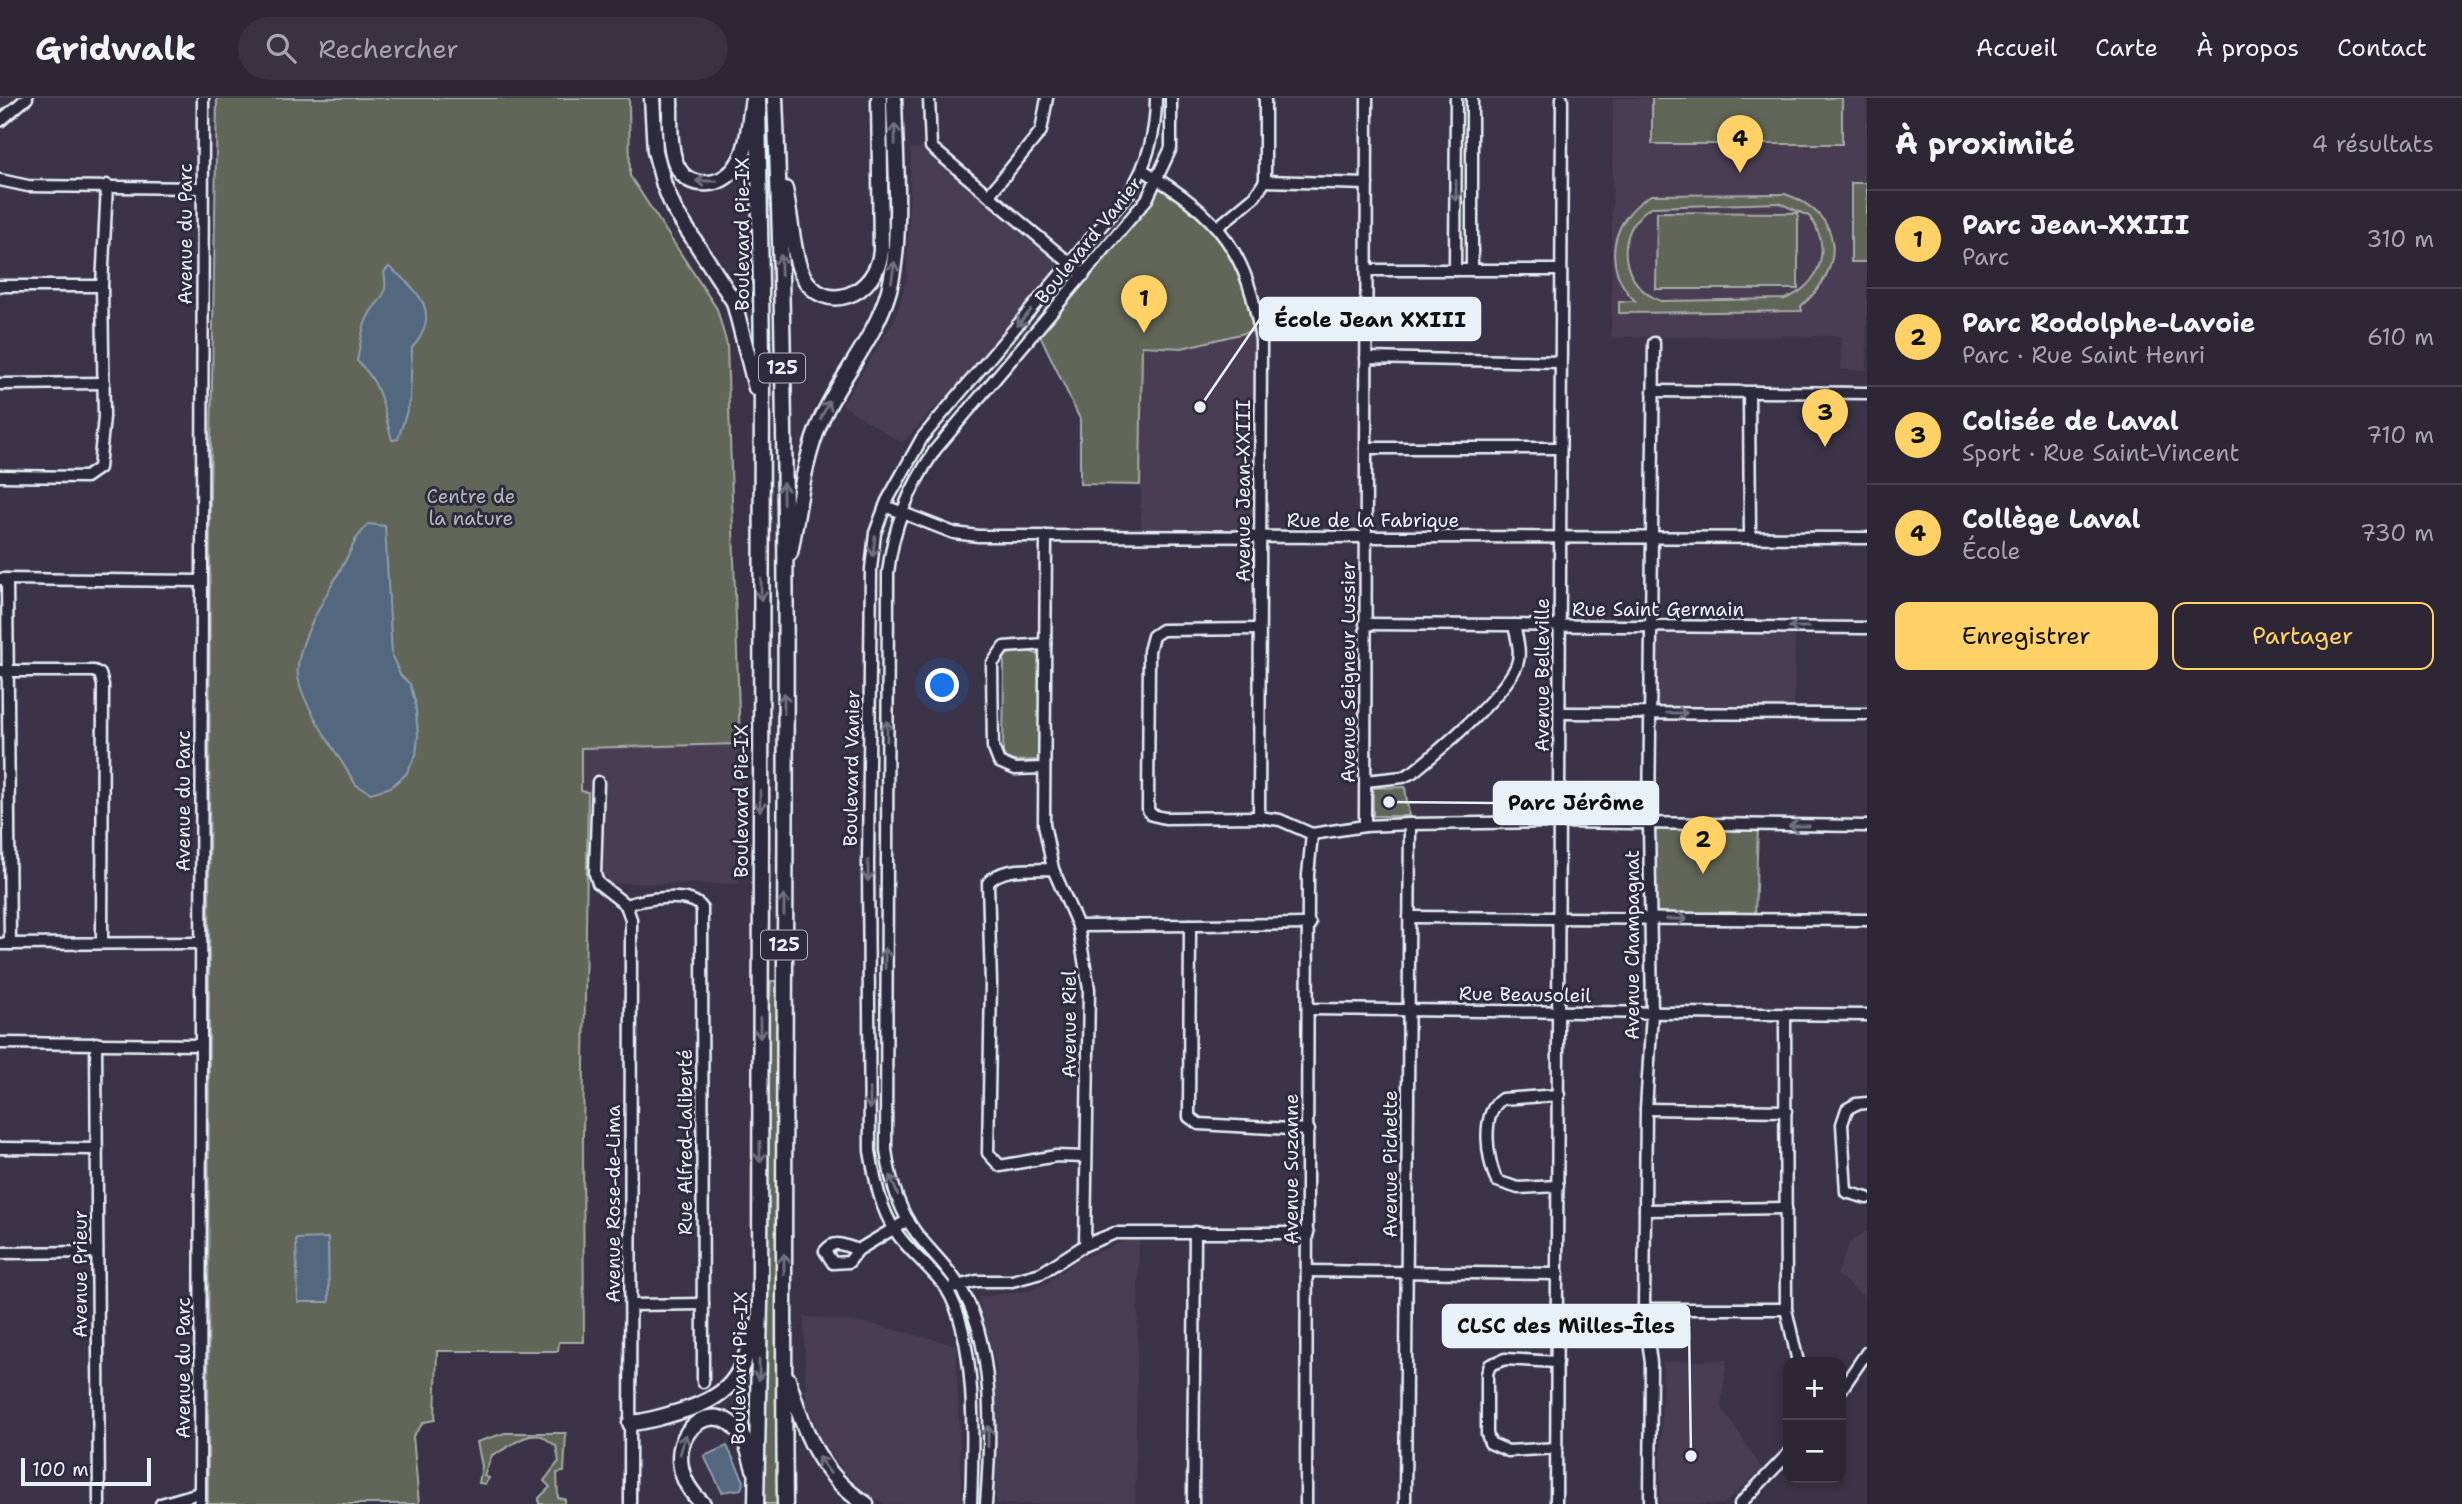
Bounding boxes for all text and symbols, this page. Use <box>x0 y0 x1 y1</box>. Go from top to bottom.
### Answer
search box <box>238 17 728 80</box>
text: Gridwalk <box>35 26 196 71</box>
icon: search <box>262 29 300 67</box>
text: Rechercher <box>318 31 459 66</box>
text: Accueil <box>1976 32 2057 64</box>
text: Carte <box>2095 32 2158 64</box>
text: À propos <box>2196 32 2299 64</box>
text: Contact <box>2337 32 2427 64</box>
pin: 4 <box>1717 115 1763 173</box>
one-way arrow <box>888 122 902 145</box>
text: À proximité <box>1895 123 2075 164</box>
text: 4 résultats <box>2312 129 2434 159</box>
street label: Boulevard Pie-IX <box>730 157 755 311</box>
street label: Avenue du Parc <box>173 163 198 305</box>
street label: Boulevard Vanier <box>1029 172 1147 309</box>
one-way arrow <box>695 174 718 188</box>
one-way arrow <box>1449 179 1463 202</box>
text: Parc Jean-XXIII <box>1962 207 2189 242</box>
text: 1 <box>1913 224 1923 254</box>
text: 310 m <box>2366 224 2434 254</box>
text: Parc <box>1962 242 2009 272</box>
one-way arrow <box>774 254 788 277</box>
one-way arrow <box>886 262 899 284</box>
pin: 1 <box>1121 275 1167 333</box>
callout: École Jean XXIII <box>1260 298 1480 340</box>
text: École Jean XXIII <box>1274 305 1466 334</box>
text: Parc Rodolphe-Lavoie <box>1962 305 2255 340</box>
one-way arrow <box>1016 309 1032 327</box>
text: 2 <box>1910 322 1926 352</box>
text: 610 m <box>2367 322 2434 352</box>
text: Parc · Rue Saint Henri <box>1962 340 2205 370</box>
road number: 125 <box>759 354 805 382</box>
pin: 3 <box>1802 389 1848 447</box>
one-way arrow <box>819 400 833 421</box>
street label: Avenue Jean-XXIII <box>1231 400 1256 582</box>
text: Colisée de Laval <box>1962 403 2179 438</box>
text: 3 <box>1910 420 1926 450</box>
text: 710 m <box>2366 420 2434 450</box>
text: Sport · Rue Saint-Vincent <box>1962 438 2239 468</box>
one-way arrow <box>776 481 790 504</box>
park label: Centre de la nature <box>426 484 516 531</box>
text: Collège Laval <box>1962 501 2141 536</box>
street label: Rue de la Fabrique <box>1287 508 1459 533</box>
text: 4 <box>1910 518 1926 548</box>
text: 730 m <box>2360 518 2434 548</box>
one-way arrow <box>867 534 880 557</box>
text: École <box>1962 536 2021 566</box>
street label: Avenue Seigneur Lussier <box>1336 561 1361 783</box>
one-way arrow <box>754 578 768 601</box>
street label: Rue Saint Germain <box>1572 597 1744 622</box>
street label: Avenue Belleville <box>1530 598 1555 752</box>
button: Enregistrer <box>1895 602 2158 670</box>
button: Partager <box>2172 602 2434 670</box>
one-way arrow <box>1788 620 1811 634</box>
your location <box>925 668 959 702</box>
street label: Boulevard Vanier <box>838 689 865 847</box>
one-way arrow <box>777 691 791 714</box>
one-way arrow <box>1665 706 1688 720</box>
one-way arrow <box>880 720 893 743</box>
street label: Boulevard Pie-IX <box>729 724 754 878</box>
street label: Avenue du Parc <box>171 730 196 872</box>
callout: Parc Jérôme <box>1494 782 1658 824</box>
one-way arrow <box>753 789 767 812</box>
text: Parc Jérôme <box>1508 789 1644 817</box>
pin: 2 <box>1680 816 1726 874</box>
one-way arrow <box>1788 819 1811 833</box>
street label: Avenue Champagnat <box>1620 850 1645 1040</box>
one-way arrow <box>861 859 875 882</box>
one-way arrow <box>777 894 791 917</box>
one-way arrow <box>1665 912 1688 926</box>
road number: 125 <box>761 930 807 960</box>
one-way arrow <box>878 947 892 970</box>
street label: Avenue Riel <box>1057 970 1082 1078</box>
street label: Rue Beausoleil <box>1459 981 1592 1008</box>
one-way arrow <box>753 1016 767 1039</box>
street label: Rue Alfred-Laliberté <box>673 1049 698 1235</box>
one-way arrow <box>863 1087 876 1110</box>
street label: Avenue Pichette <box>1378 1090 1403 1238</box>
street label: Avenue Suzanne <box>1279 1094 1304 1244</box>
street label: Avenue Rose-de-Lima <box>601 1105 626 1303</box>
one-way arrow <box>753 1140 767 1163</box>
one-way arrow <box>886 1174 899 1196</box>
street label: Avenue Prieur <box>68 1210 93 1338</box>
one-way arrow <box>777 1253 791 1276</box>
street label: Boulevard Pie-IX <box>726 1291 753 1445</box>
street label: Avenue du Parc <box>171 1297 196 1439</box>
callout: CLSC des Milles-Îles <box>1443 1305 1689 1347</box>
text: CLSC des Milles-Îles <box>1457 1312 1675 1340</box>
map controls <box>1783 1357 1846 1483</box>
button: + <box>1783 1357 1846 1420</box>
one-way arrow <box>752 1359 766 1382</box>
button: − <box>1783 1420 1846 1483</box>
one-way arrow <box>981 1425 995 1448</box>
one-way arrow <box>677 1433 690 1455</box>
scale bar <box>21 1455 150 1487</box>
one-way arrow <box>817 1456 832 1475</box>
text: 100 m <box>32 1457 89 1482</box>

